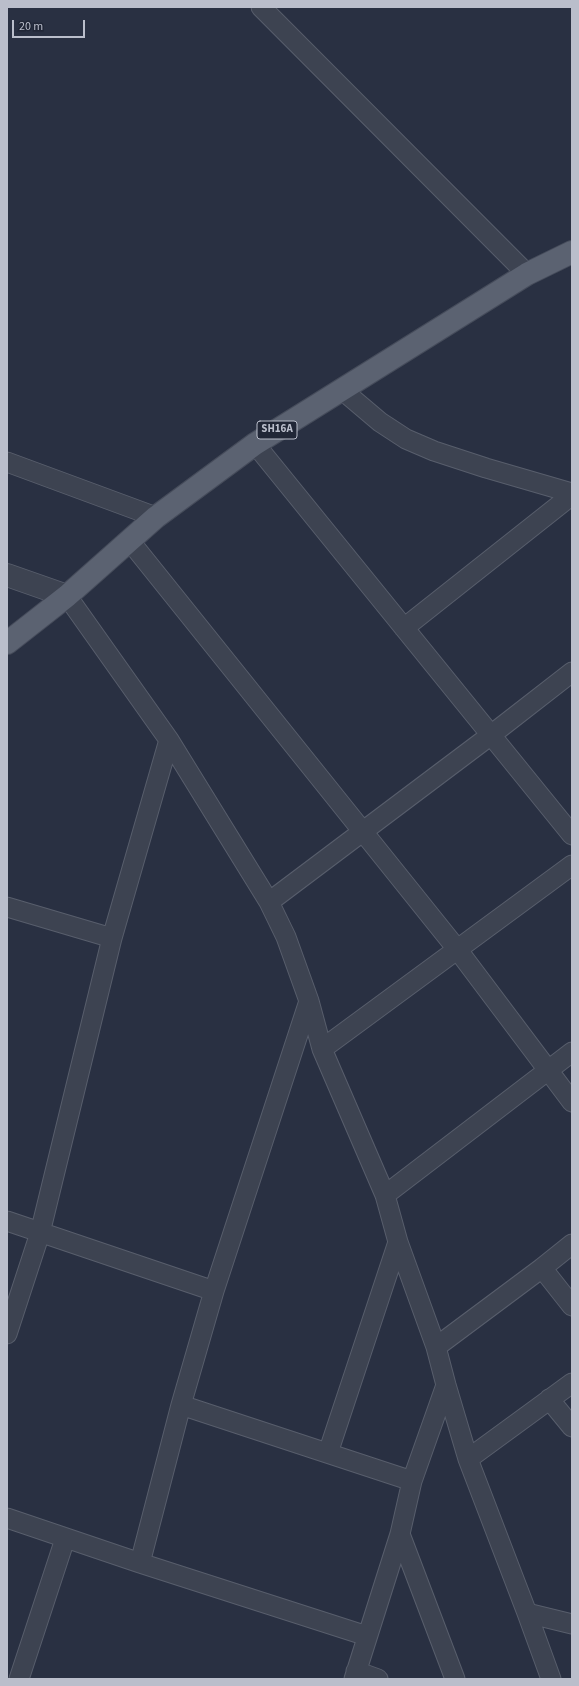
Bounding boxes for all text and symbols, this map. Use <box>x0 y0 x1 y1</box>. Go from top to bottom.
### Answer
scale bar <box>14 12 87 38</box>
text: 20 m <box>19 18 43 35</box>
road number: SH16A <box>257 421 297 439</box>

